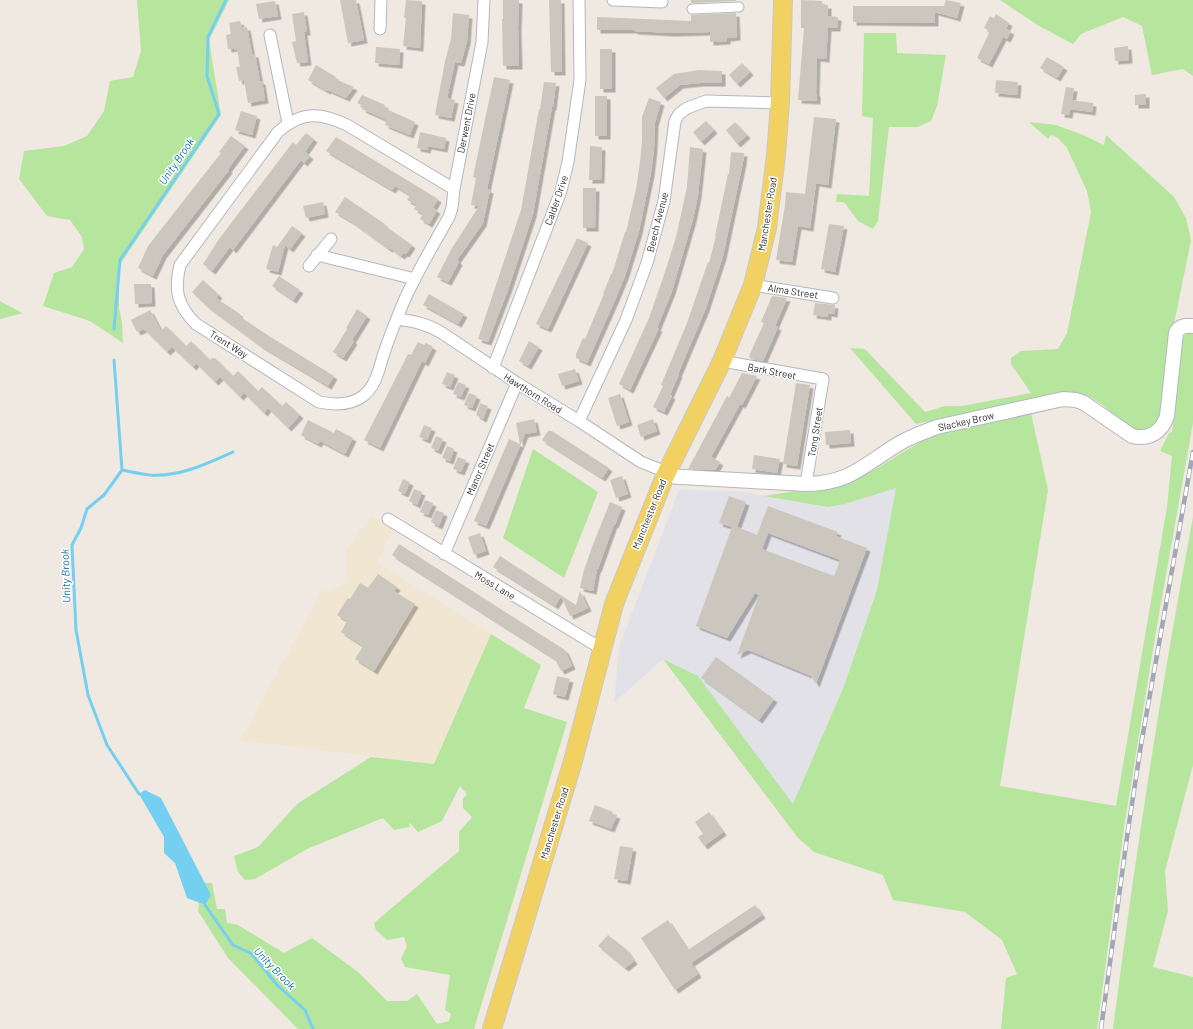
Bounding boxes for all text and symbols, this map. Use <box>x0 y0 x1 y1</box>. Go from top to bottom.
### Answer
street label: Derwent Drive <box>454 92 478 154</box>
water label: Unity Brook <box>156 135 197 187</box>
street label: Calder Drive <box>542 173 570 227</box>
street label: Manchester Road <box>755 176 779 252</box>
street label: Beech Avenue <box>644 191 670 253</box>
street label: Alma Street <box>767 281 819 301</box>
street label: Trent Way <box>208 327 251 361</box>
street label: Bark Street <box>747 360 798 382</box>
street label: Hawthorn Road <box>502 370 564 416</box>
street label: Tong Street <box>805 406 825 458</box>
street label: Slackey Brow <box>937 409 995 433</box>
street label: Manor Street <box>464 441 497 497</box>
street label: Manchester Road <box>629 477 669 551</box>
water label: Unity Brook <box>58 548 72 603</box>
street label: Moss Lane <box>472 568 518 602</box>
street label: Manchester Road <box>537 786 571 860</box>
water label: Unity Brook <box>252 944 299 992</box>

